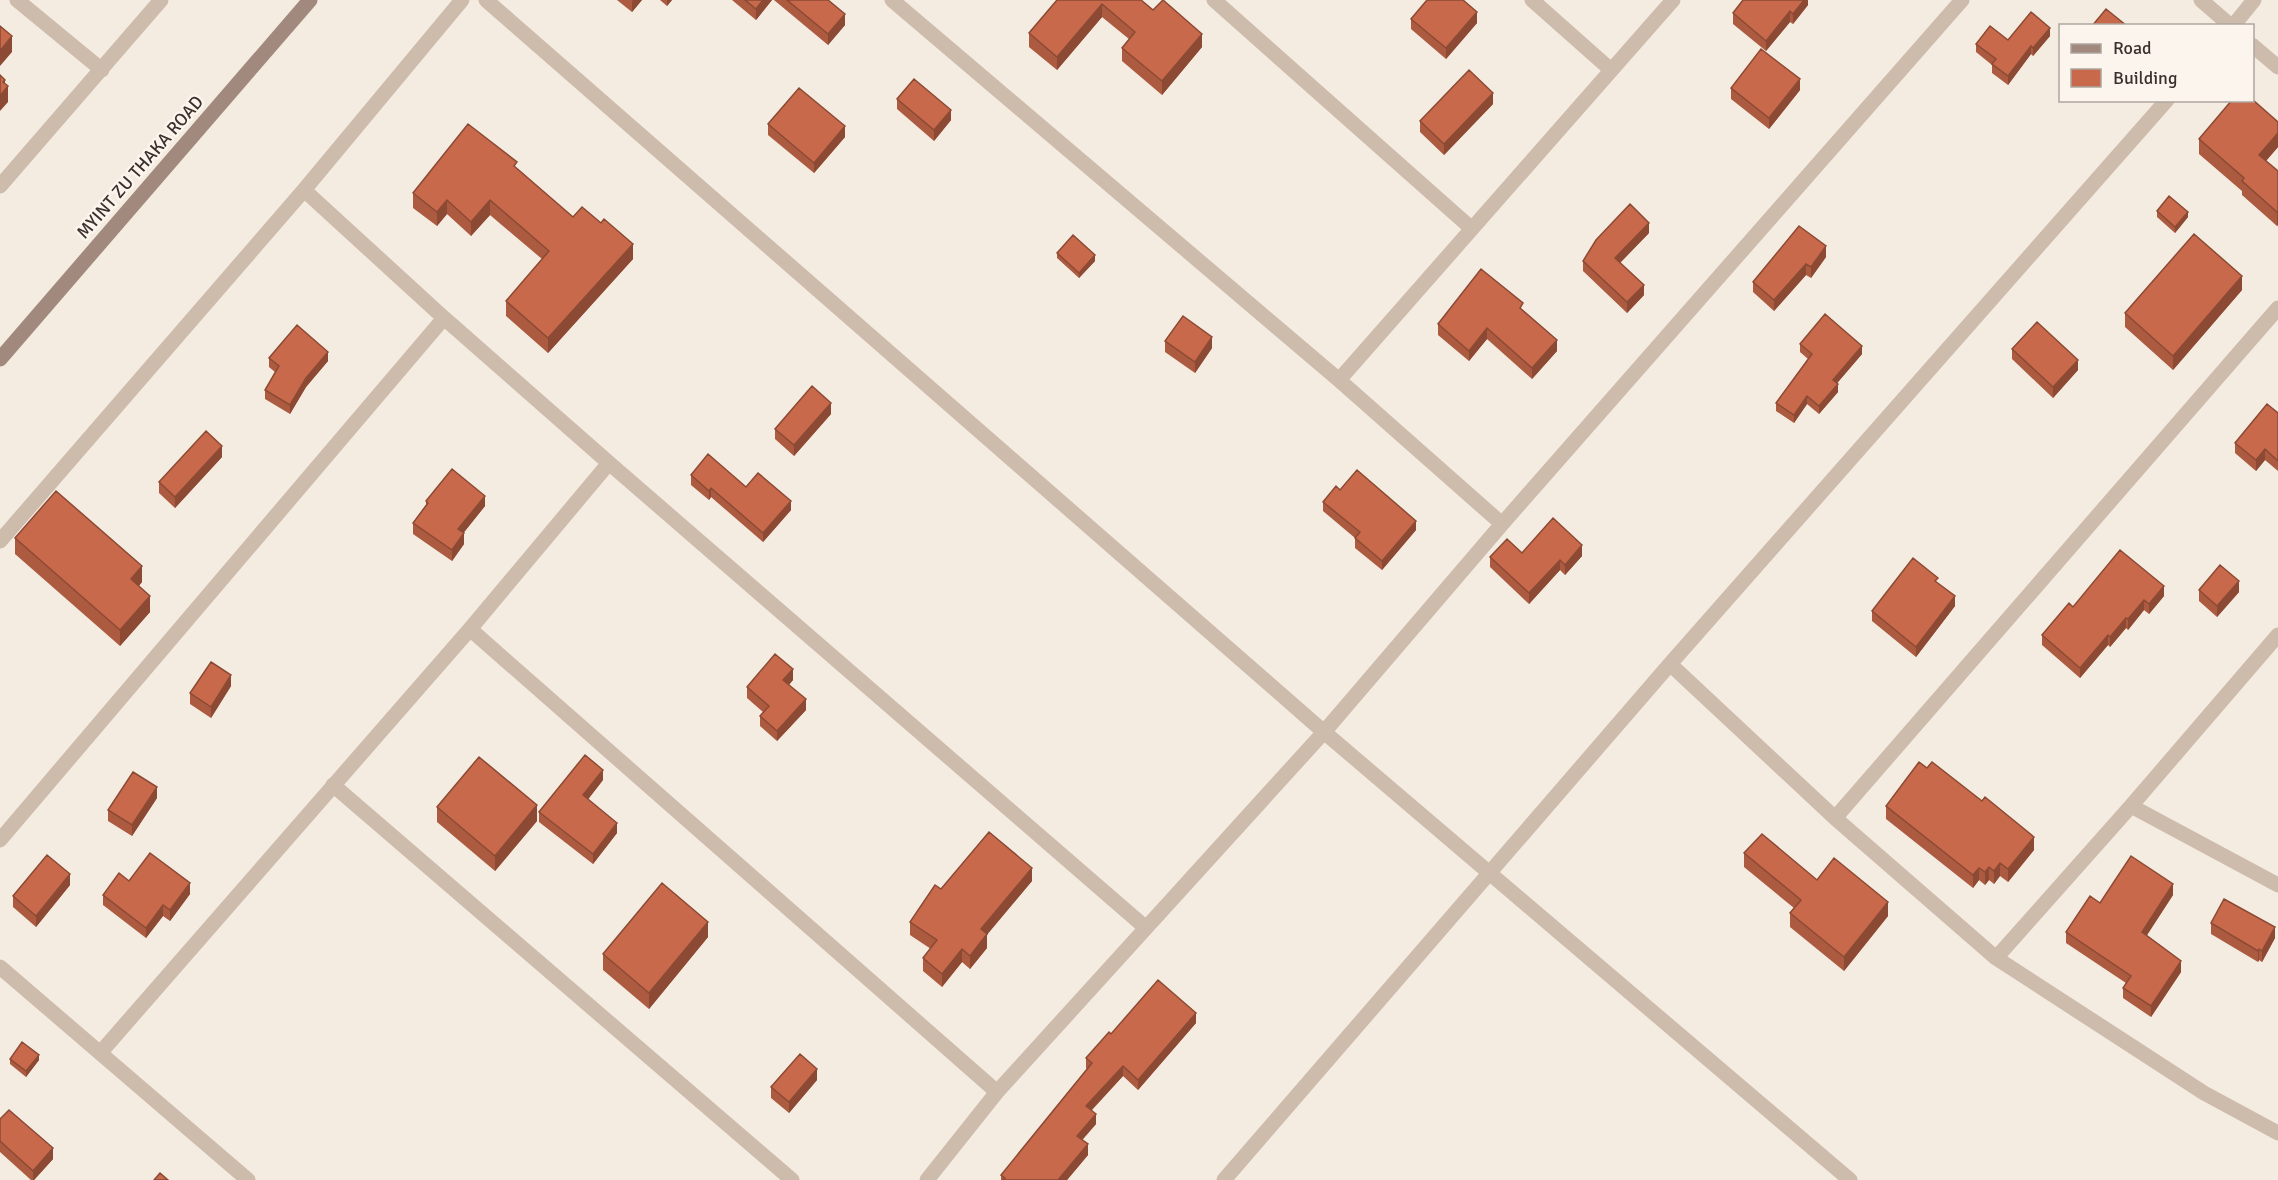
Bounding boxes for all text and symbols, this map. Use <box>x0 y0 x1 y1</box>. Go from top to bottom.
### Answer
legend <box>2059 24 2254 102</box>
text: Road <box>2113 37 2152 59</box>
text: Building <box>2113 67 2177 89</box>
street label: MYINT ZU THAKA ROAD <box>72 91 208 243</box>

